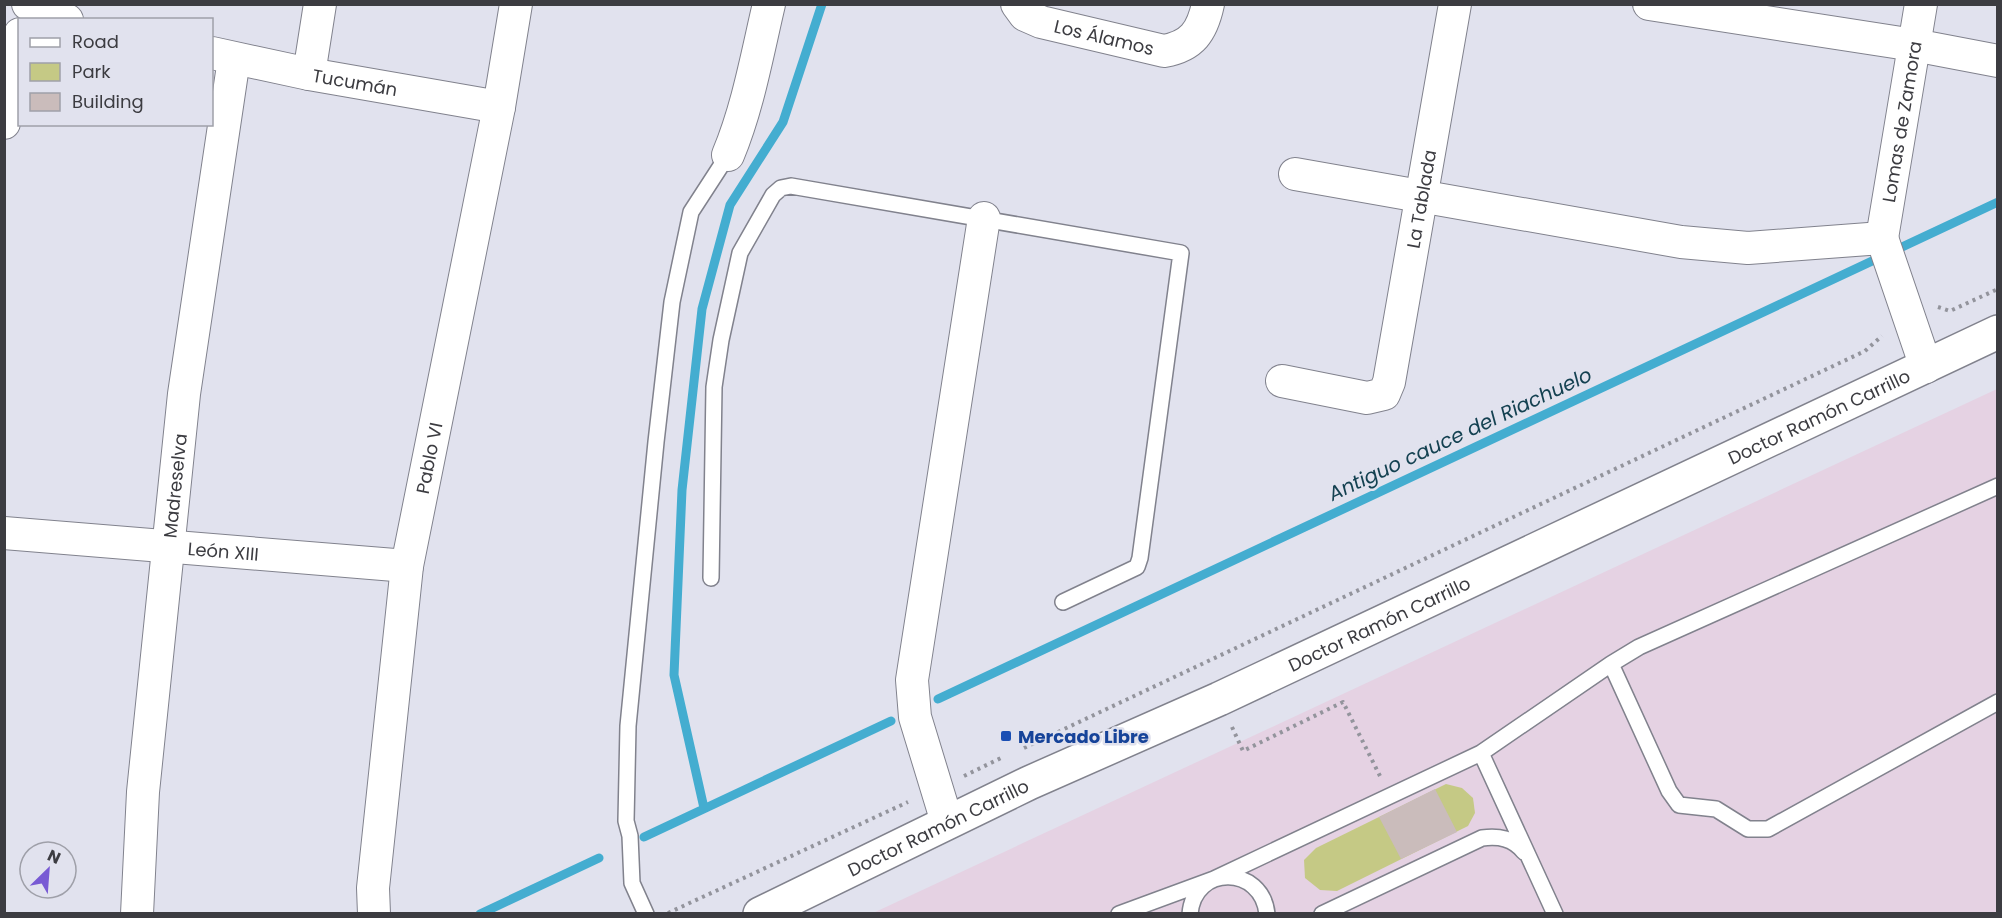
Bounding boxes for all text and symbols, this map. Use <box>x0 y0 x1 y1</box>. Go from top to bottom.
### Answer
street label: Los Álamos <box>1052 13 1157 61</box>
legend <box>18 18 213 126</box>
text: Road <box>72 29 119 54</box>
street label: Lomas de Zamora <box>1876 39 1927 204</box>
text: Park <box>72 59 111 84</box>
street label: Tucumán <box>311 62 400 102</box>
text: Building <box>72 89 144 114</box>
street label: La Tablada <box>1400 148 1442 250</box>
water label: Antiguo cauce del Riachuelo <box>1323 361 1596 508</box>
street label: Doctor Ramón Carrillo <box>1724 363 1914 470</box>
street label: Pablo VI <box>409 420 448 496</box>
street label: Madreselva <box>157 432 192 539</box>
street label: León XIII <box>187 536 260 566</box>
street label: Doctor Ramón Carrillo <box>1284 570 1474 677</box>
place label: Mercado Libre <box>1018 724 1149 749</box>
marker: Mercado Libre <box>999 729 1013 743</box>
street label: Doctor Ramón Carrillo <box>843 773 1033 882</box>
north arrow <box>18 840 78 900</box>
text: N <box>44 844 64 870</box>

